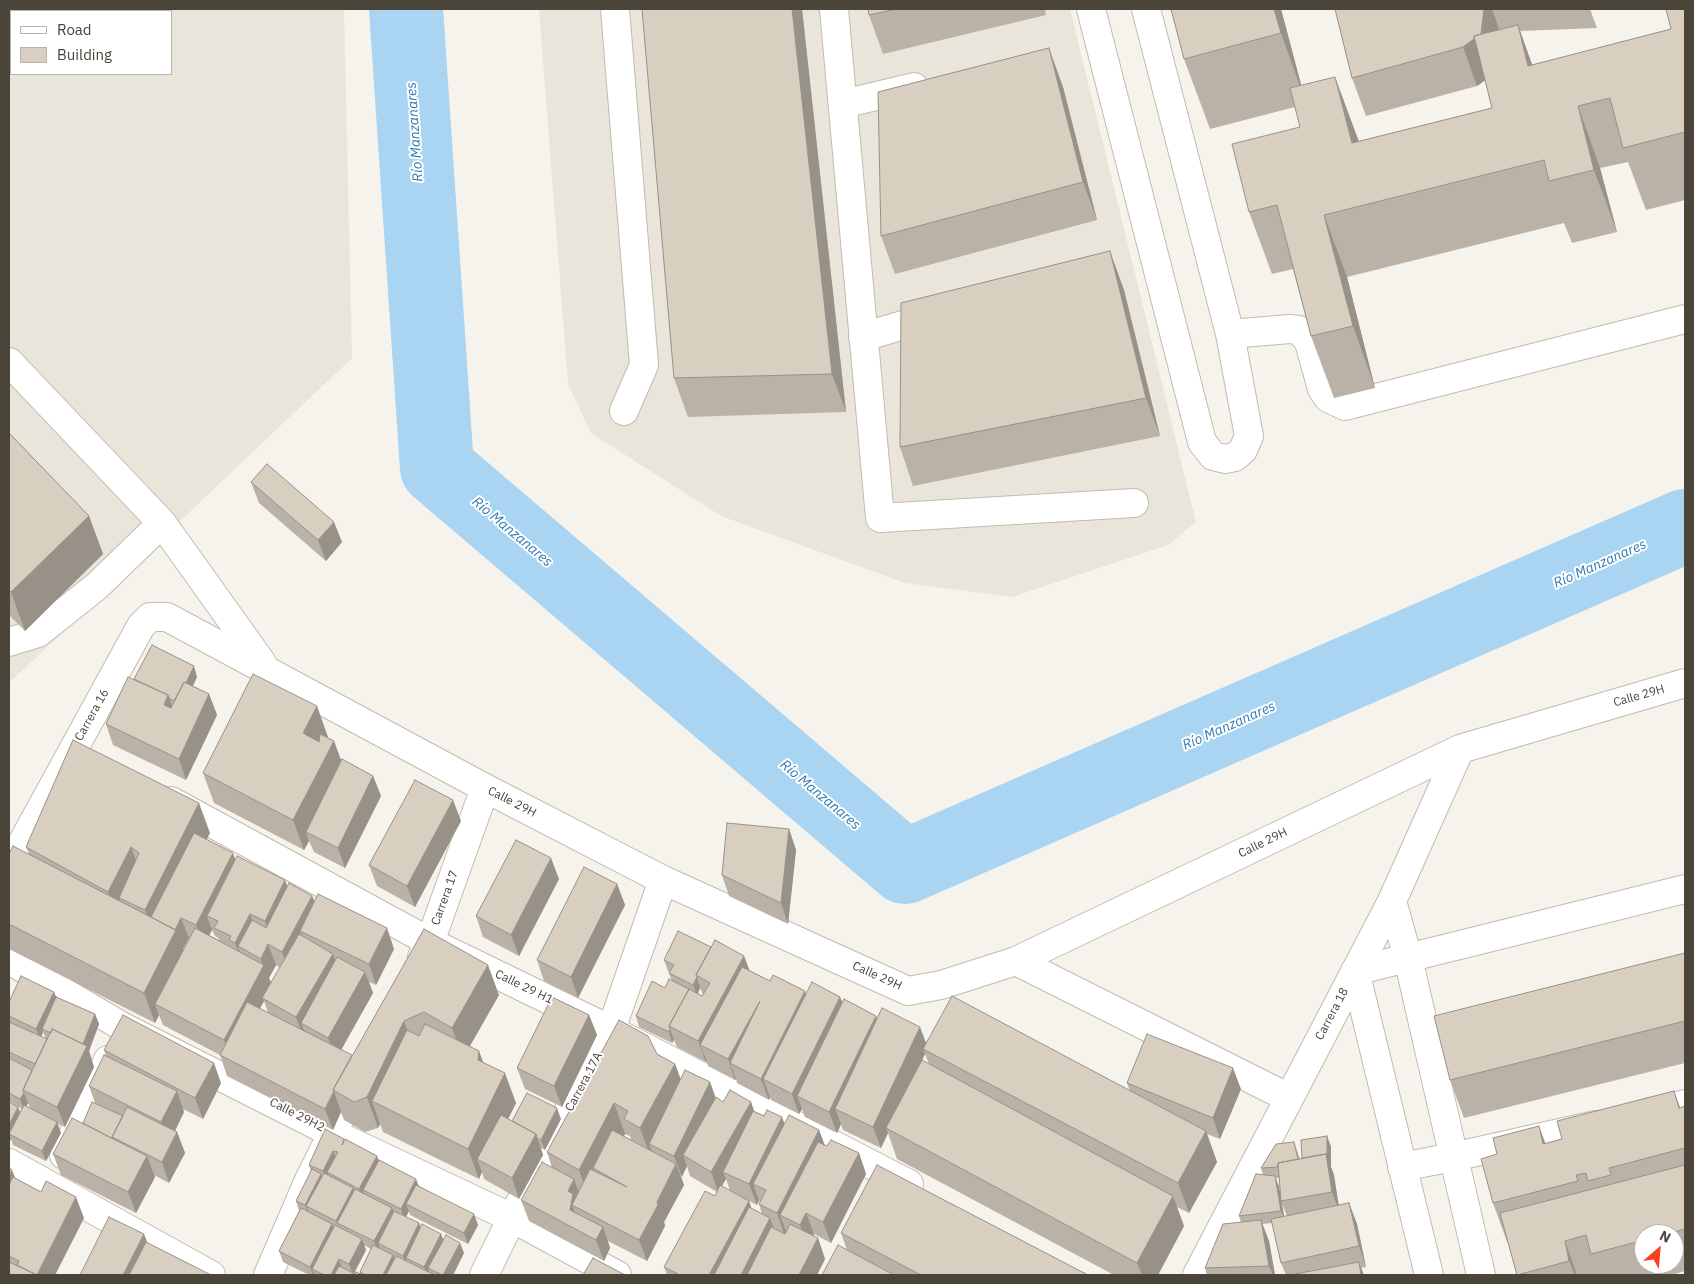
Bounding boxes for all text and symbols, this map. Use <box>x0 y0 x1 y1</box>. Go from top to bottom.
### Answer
legend <box>10 10 172 75</box>
text: Road <box>57 20 92 39</box>
text: Building <box>57 45 112 64</box>
water label: Río Manzanares <box>403 82 427 182</box>
water label: Río Manzanares <box>468 494 556 570</box>
water label: Río Manzanares <box>1551 536 1649 592</box>
street label: Calle 29H <box>1612 682 1666 710</box>
street label: Carrera 16 <box>72 686 112 744</box>
water label: Río Manzanares <box>1180 698 1278 754</box>
water label: Río Manzanares <box>776 757 864 833</box>
street label: Calle 29H <box>485 784 539 820</box>
street label: Calle 29H <box>1236 825 1290 861</box>
street label: Carrera 17 <box>428 869 462 927</box>
street label: Calle 29H <box>850 959 904 993</box>
street label: Calle 29 H1 <box>493 967 555 1007</box>
street label: Carrera 18 <box>1312 985 1352 1043</box>
street label: Carrera 17A <box>562 1050 606 1114</box>
street label: Calle 29H2 <box>267 1095 327 1135</box>
north arrow <box>1634 1224 1684 1274</box>
text: N <box>1657 1226 1674 1247</box>

